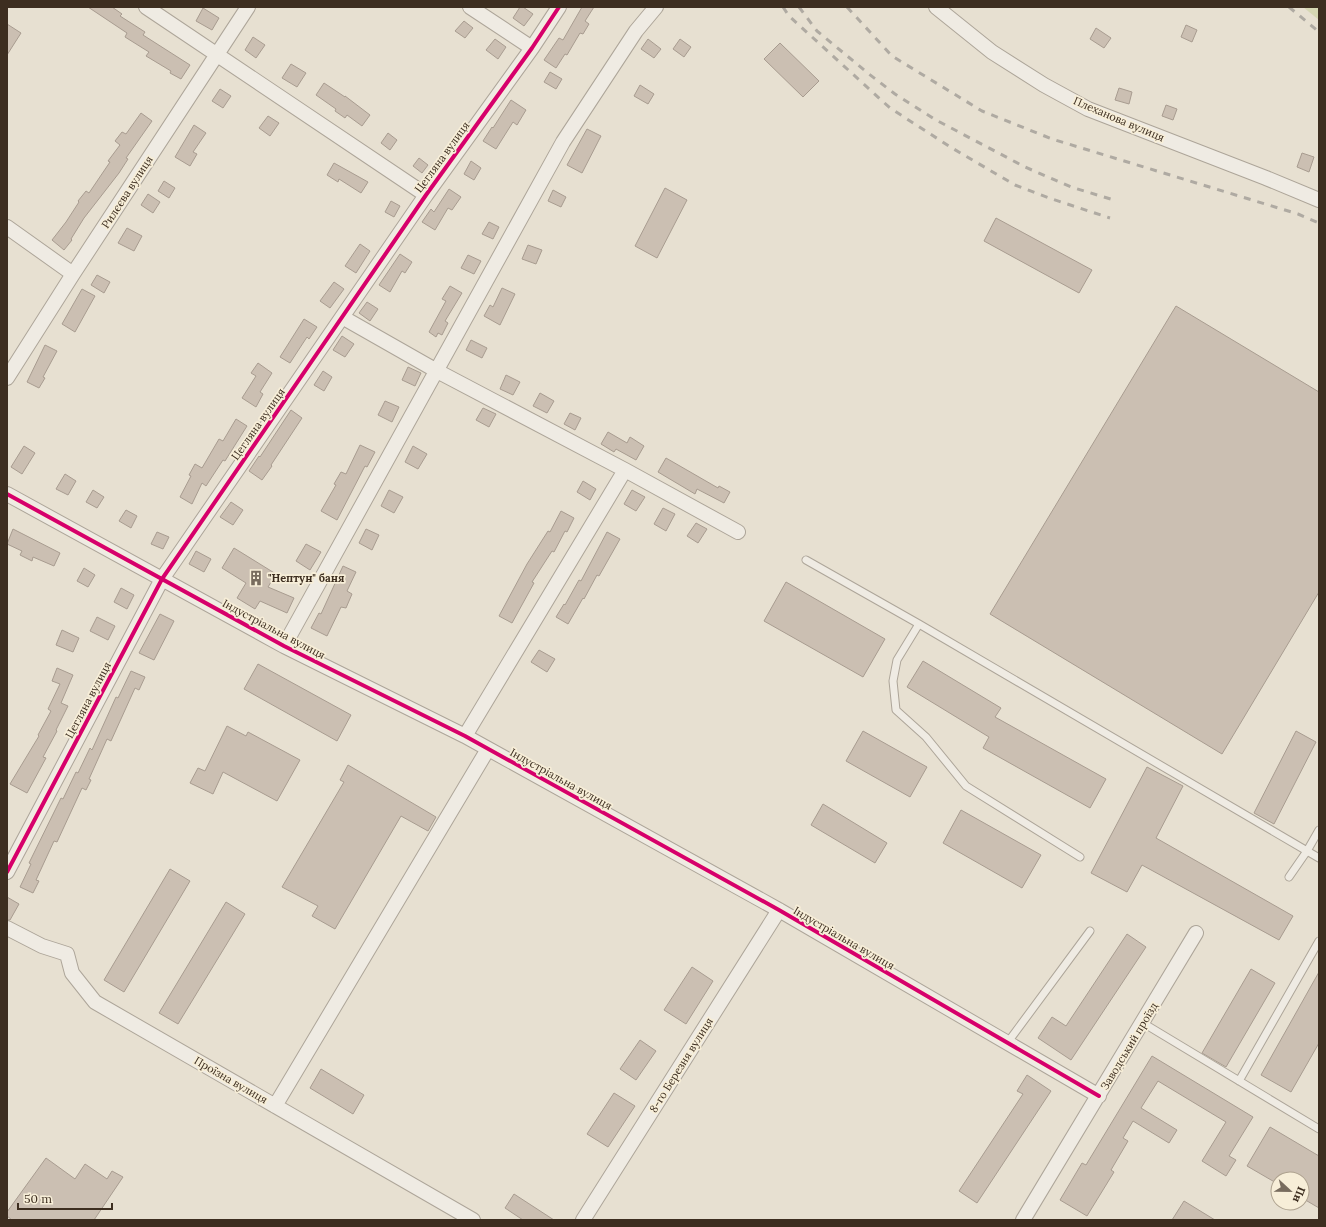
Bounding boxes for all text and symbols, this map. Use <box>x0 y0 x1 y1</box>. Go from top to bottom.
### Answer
street label: Плеханова вулиця <box>1071 93 1167 145</box>
street label: Цегляна вулиця <box>411 119 473 195</box>
street label: Рилєєва вулиця <box>98 153 156 231</box>
street label: Цегляна вулиця <box>228 385 288 463</box>
building icon: "Нептун" баня <box>247 569 265 587</box>
place label: "Нептун" баня <box>268 571 345 585</box>
street label: Індустріальна вулиця <box>220 596 328 662</box>
street label: Цегляна вулиця <box>62 659 114 741</box>
street label: Індустріальна вулиця <box>508 745 614 813</box>
street label: Індустріальна вулиця <box>791 903 897 973</box>
street label: Заводський проїзд <box>1097 999 1161 1092</box>
street label: 8-го Березня вулиця <box>646 1015 716 1115</box>
street label: Проїзна вулиця <box>192 1053 270 1107</box>
north arrow <box>1270 1171 1310 1211</box>
scale bar <box>18 1185 112 1211</box>
text: Пн <box>1290 1185 1309 1205</box>
text: 50 m <box>24 1191 52 1206</box>

